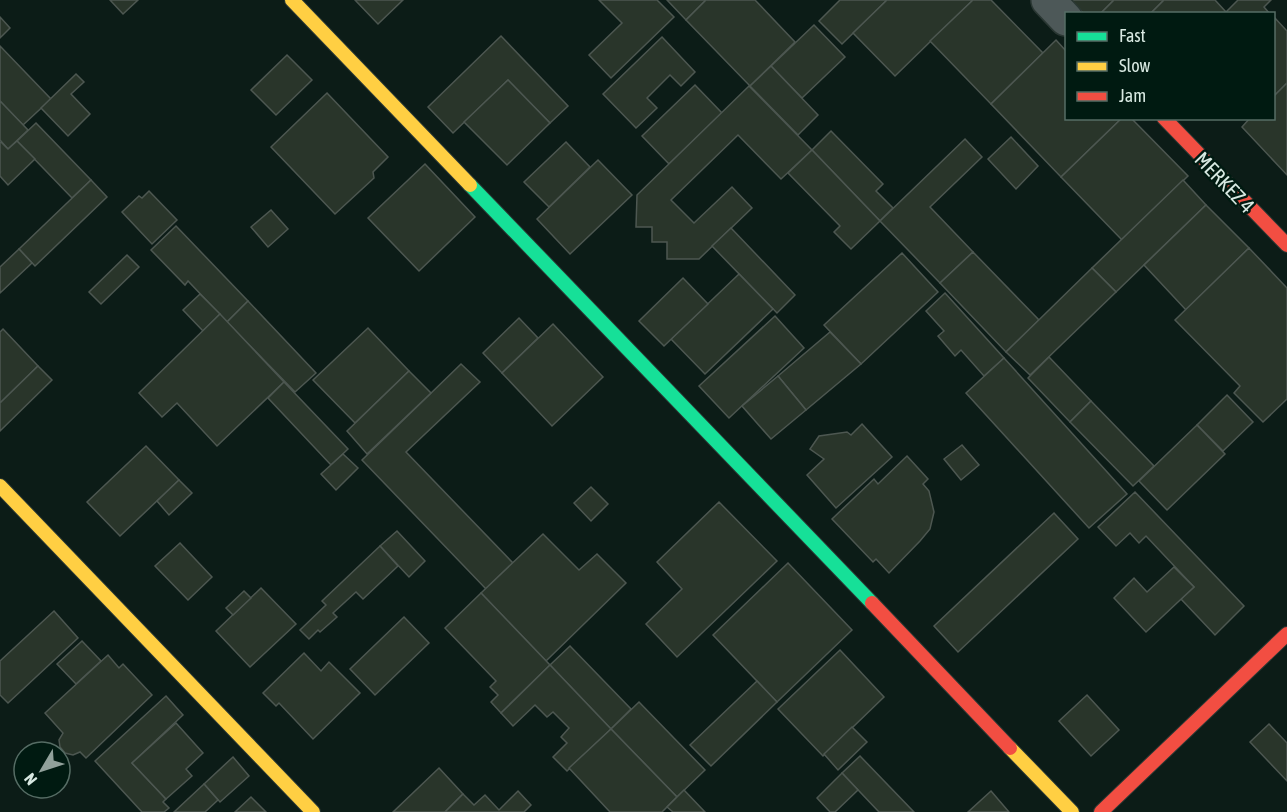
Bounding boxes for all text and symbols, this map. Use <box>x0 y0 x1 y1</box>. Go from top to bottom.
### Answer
legend <box>1065 12 1275 120</box>
text: Fast <box>1119 25 1146 46</box>
text: Slow <box>1119 55 1150 76</box>
text: Jam <box>1119 85 1146 106</box>
street label: MERKEZ 4 <box>1190 147 1260 217</box>
north arrow <box>12 740 72 800</box>
text: N <box>20 770 40 789</box>

